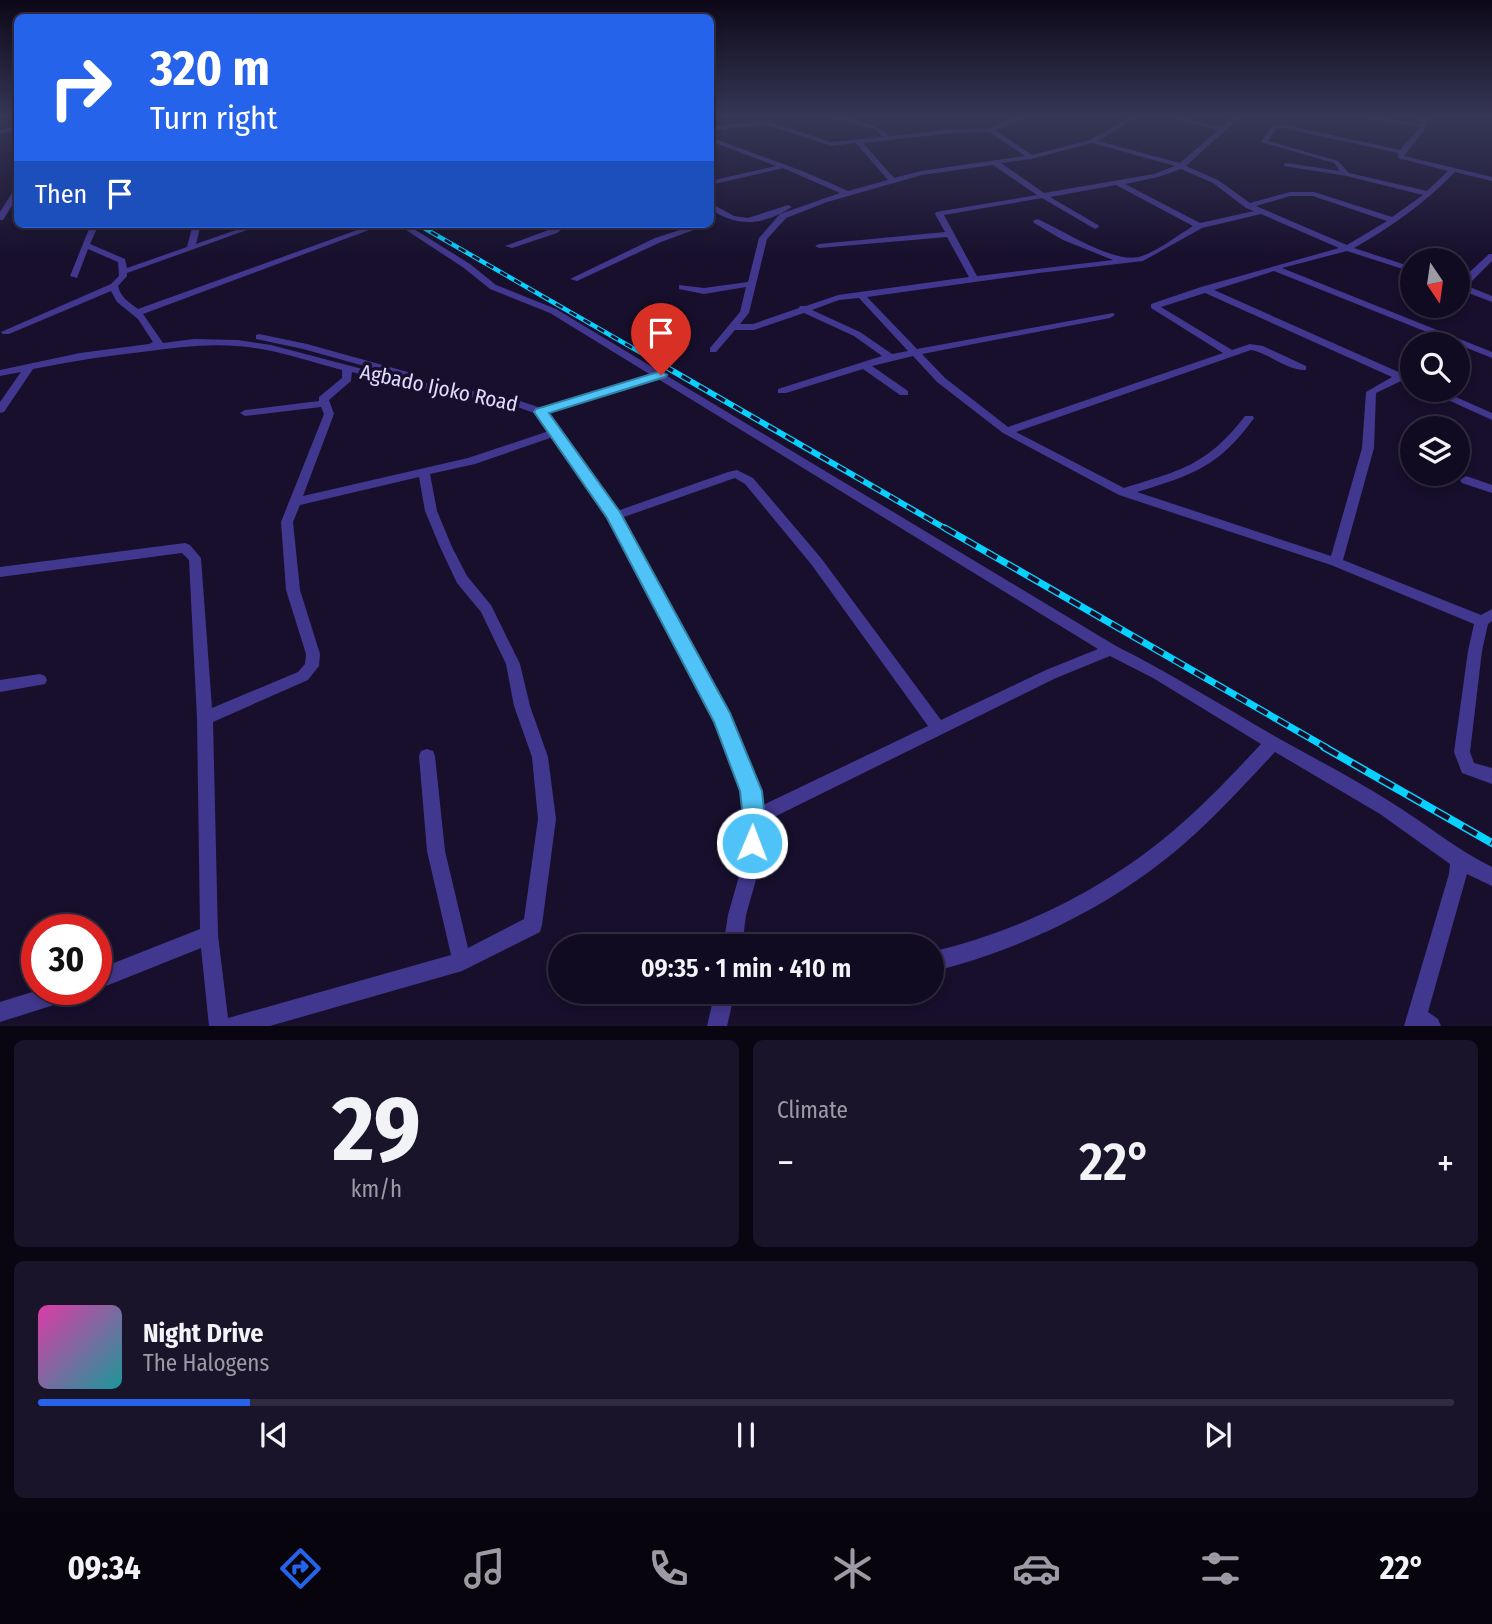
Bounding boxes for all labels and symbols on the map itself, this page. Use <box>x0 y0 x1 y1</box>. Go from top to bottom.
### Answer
north arrow <box>1400 248 1470 318</box>
pin <box>631 303 691 375</box>
street label: Agbado Ijoko Road <box>358 359 520 417</box>
position arrow <box>715 806 789 880</box>
speed limit sign: 30 <box>21 914 112 1005</box>

